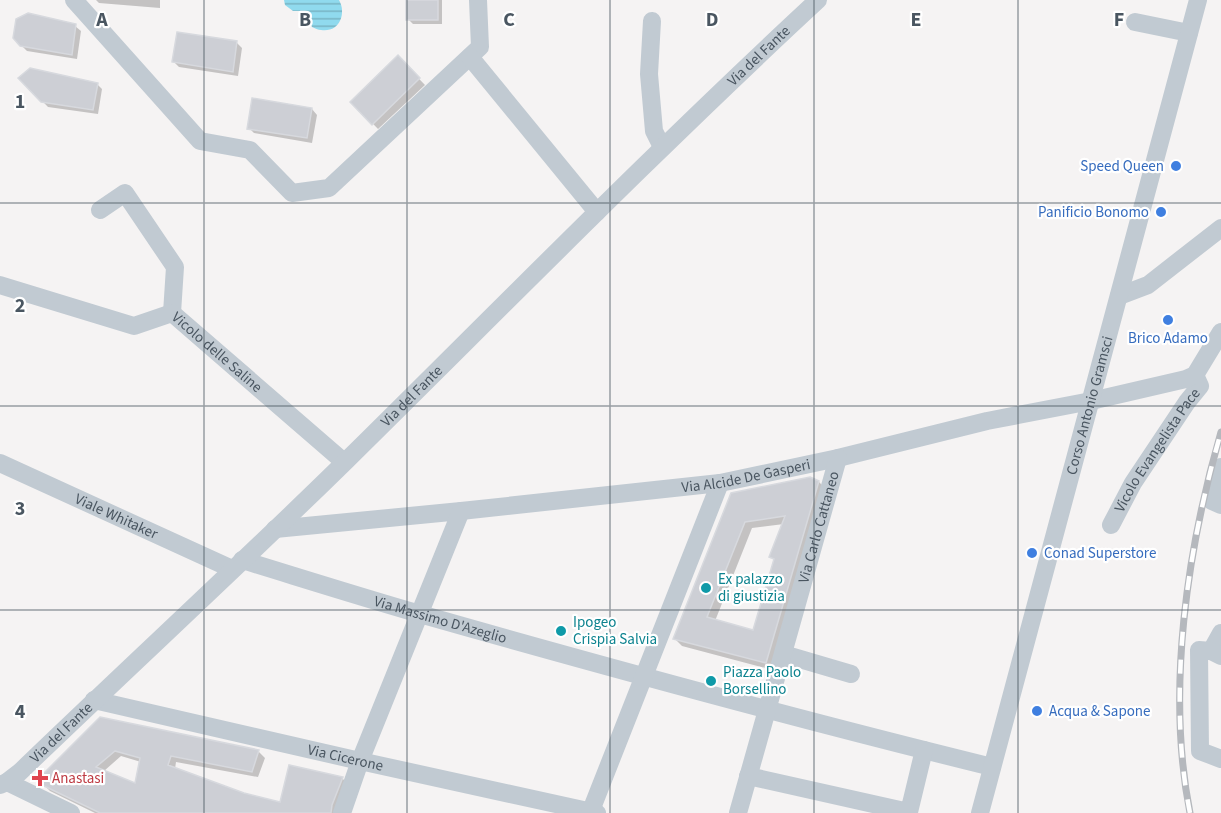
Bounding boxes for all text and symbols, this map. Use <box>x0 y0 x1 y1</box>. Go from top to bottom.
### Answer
text: A <box>95 6 108 34</box>
text: B <box>299 6 311 34</box>
text: C <box>503 6 515 34</box>
text: D <box>706 6 718 34</box>
text: E <box>911 6 921 34</box>
text: F <box>1114 6 1124 34</box>
street label: Via del Fante <box>722 21 795 91</box>
text: 1 <box>15 88 25 116</box>
place label: Speed Queen <box>1080 156 1164 177</box>
marker: Speed Queen <box>1169 159 1183 173</box>
place label: Panificio Bonomo <box>1038 202 1149 223</box>
marker: Panificio Bonomo <box>1154 205 1168 219</box>
text: 2 <box>15 292 25 320</box>
street label: Vicolo delle Saline <box>167 307 267 397</box>
marker: Brico Adamo <box>1161 313 1175 327</box>
place label: Brico Adamo <box>1128 328 1208 349</box>
street label: Corso Antonio Gramsci <box>1061 334 1118 477</box>
street label: Via del Fante <box>376 360 447 431</box>
street label: Vicolo Evangelista Pace <box>1109 383 1205 516</box>
street label: Via Alcide De Gasperi <box>680 454 812 498</box>
street label: Via Carlo Cattaneo <box>793 469 844 585</box>
street label: Viale Whitaker <box>72 488 162 545</box>
text: 3 <box>15 495 25 523</box>
place label: Conad Superstore <box>1044 543 1156 564</box>
marker: Conad Superstore <box>1025 546 1039 560</box>
place label: Ex palazzo di giustizia <box>718 569 785 607</box>
marker: Ex palazzo di giustizia <box>699 581 713 595</box>
street label: Via Massimo D'Azeglio <box>371 590 509 648</box>
place label: Ipogeo Crispia Salvia <box>573 612 657 650</box>
marker: Ipogeo Crispia Salvia <box>554 624 568 638</box>
place label: Piazza Paolo Borsellino <box>723 662 801 700</box>
marker: Piazza Paolo Borsellino <box>704 674 718 688</box>
street label: Via del Fante <box>25 697 97 768</box>
text: 4 <box>15 698 26 726</box>
place label: Acqua & Sapone <box>1049 701 1151 722</box>
marker: Acqua & Sapone <box>1030 704 1044 718</box>
street label: Via Cicerone <box>306 739 385 776</box>
place label: Anastasi <box>52 768 104 789</box>
marker: Anastasi <box>33 771 47 785</box>

